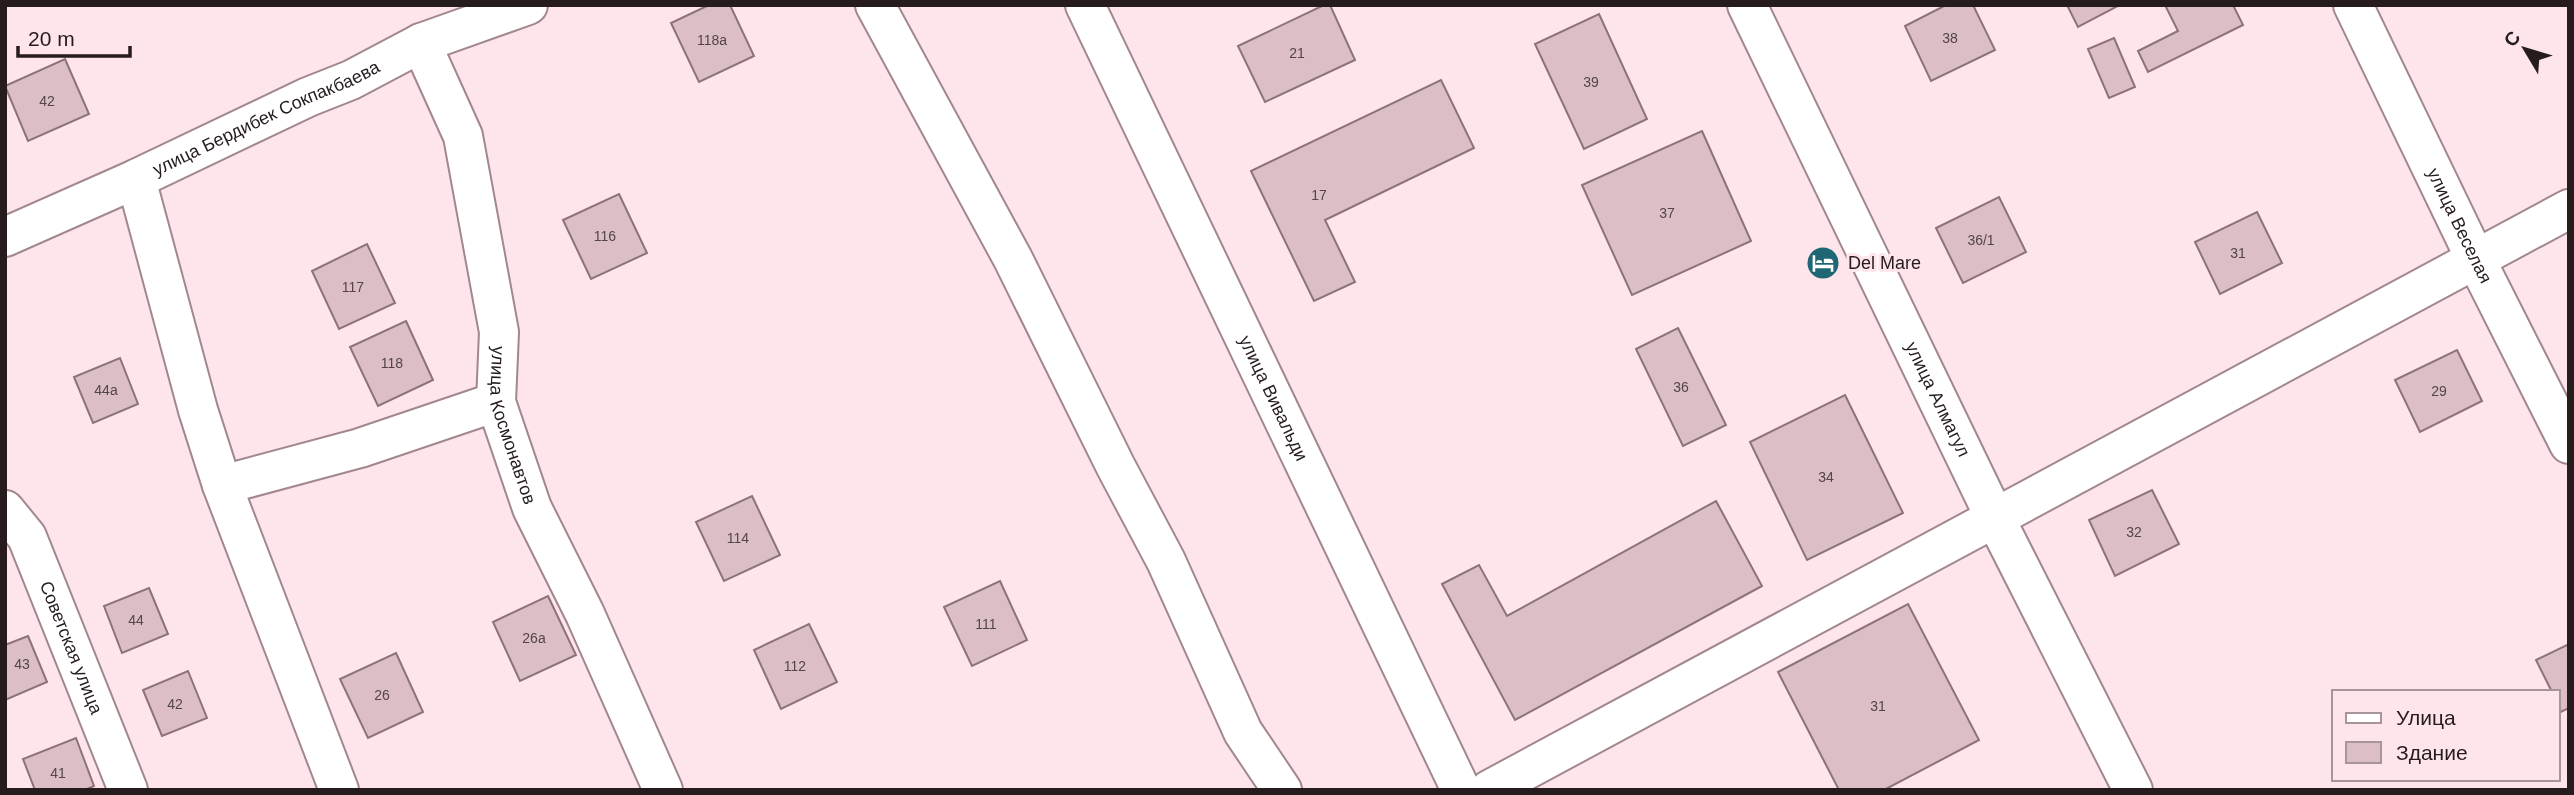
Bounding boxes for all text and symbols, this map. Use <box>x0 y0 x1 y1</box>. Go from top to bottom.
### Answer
scale bar <box>18 14 130 58</box>
north arrow <box>2490 14 2560 84</box>
text: 20 m <box>28 27 75 50</box>
text: С <box>2499 27 2525 51</box>
house number: 38 <box>1942 30 1958 46</box>
house number: 118а <box>697 32 727 48</box>
house number: 21 <box>1289 45 1305 61</box>
street label: улица Бердибек Сокпакбаева <box>150 56 384 179</box>
house number: 39 <box>1583 74 1599 90</box>
house number: 42 <box>39 93 55 109</box>
street label: улица Веселая <box>2423 165 2496 286</box>
house number: 17 <box>1311 187 1327 203</box>
house number: 37 <box>1659 205 1675 221</box>
house number: 116 <box>594 228 616 244</box>
house number: 36/1 <box>1967 232 1995 248</box>
hotel icon: Del Mare <box>1804 244 1842 282</box>
house number: 31 <box>2230 245 2246 261</box>
place label: Del Mare <box>1848 253 1921 273</box>
house number: 117 <box>342 279 364 295</box>
street label: улица Вивальди <box>1235 332 1312 464</box>
street label: улица Алмагул <box>1901 339 1974 460</box>
street label: улица Космонавтов <box>486 346 540 507</box>
house number: 118 <box>381 355 403 371</box>
house number: 36 <box>1673 379 1689 395</box>
house number: 44а <box>94 382 118 398</box>
house number: 29 <box>2431 383 2447 399</box>
house number: 34 <box>1818 469 1834 485</box>
house number: 32 <box>2126 524 2142 540</box>
house number: 114 <box>727 530 749 546</box>
street label: Советская улица <box>36 578 107 718</box>
house number: 44 <box>128 612 144 628</box>
house number: 111 <box>975 616 997 632</box>
house number: 26а <box>522 630 546 646</box>
house number: 43 <box>14 656 30 672</box>
house number: 112 <box>784 658 806 674</box>
house number: 26 <box>374 687 390 703</box>
legend <box>2332 690 2560 781</box>
house number: 42 <box>167 696 183 712</box>
house number: 31 <box>1870 698 1886 714</box>
text: Улица <box>2396 706 2456 729</box>
text: Здание <box>2396 741 2468 764</box>
house number: 41 <box>50 765 66 781</box>

